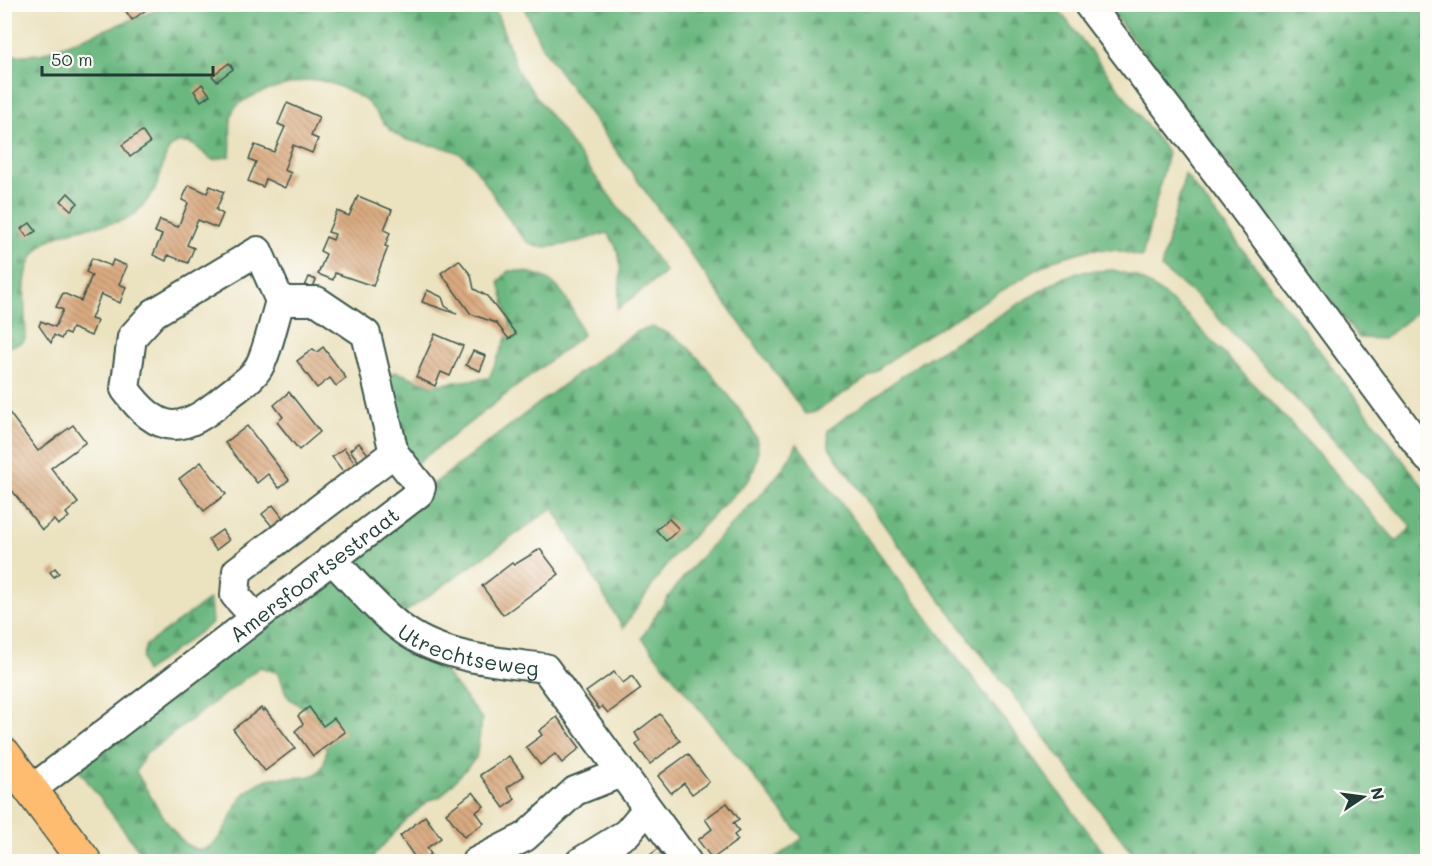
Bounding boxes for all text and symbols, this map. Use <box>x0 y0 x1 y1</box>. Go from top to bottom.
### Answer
scale bar <box>42 39 213 77</box>
text: 50 m <box>51 47 93 71</box>
street label: Amersfoortsestraat <box>223 500 404 647</box>
street label: Utrechtseweg <box>393 617 541 681</box>
north arrow <box>1333 767 1393 827</box>
text: N <box>1367 785 1390 802</box>

